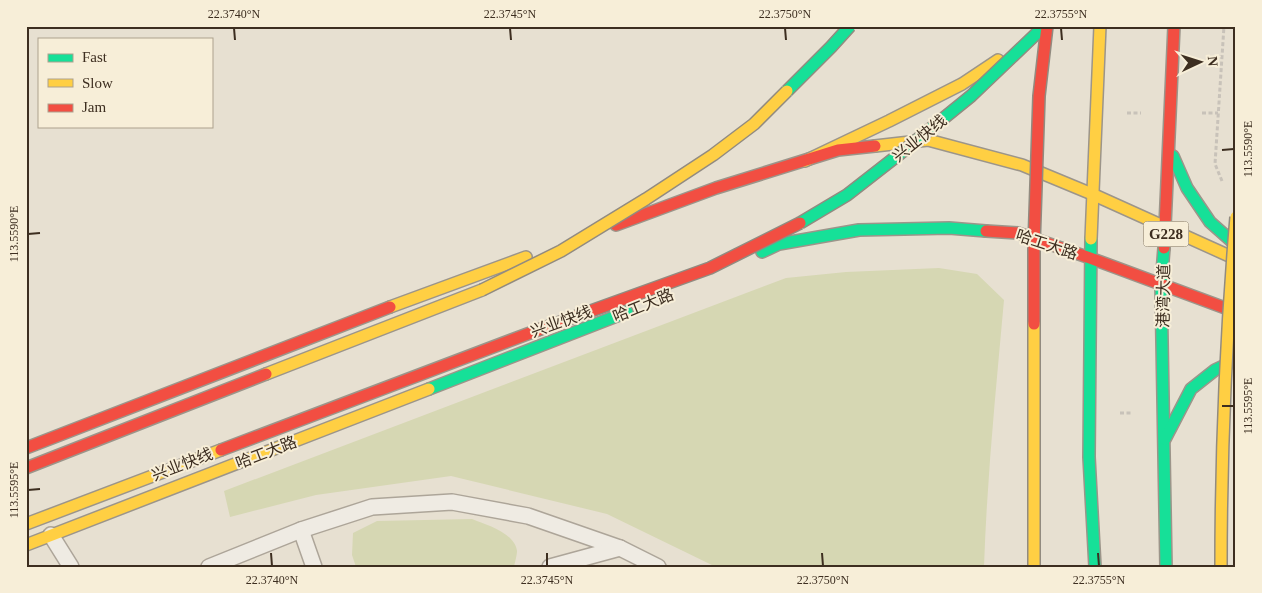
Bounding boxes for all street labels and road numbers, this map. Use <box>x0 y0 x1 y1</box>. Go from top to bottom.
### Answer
street label: 兴业快线 <box>889 112 950 165</box>
road number: G228 <box>1144 222 1188 246</box>
street label: 哈工大路 <box>1014 227 1080 262</box>
street label: 港湾大道 <box>1154 264 1173 328</box>
street label: 哈工大路 <box>610 286 676 325</box>
street label: 兴业快线 <box>528 303 594 340</box>
street label: 哈工大路 <box>233 433 299 472</box>
street label: 兴业快线 <box>149 445 215 484</box>

